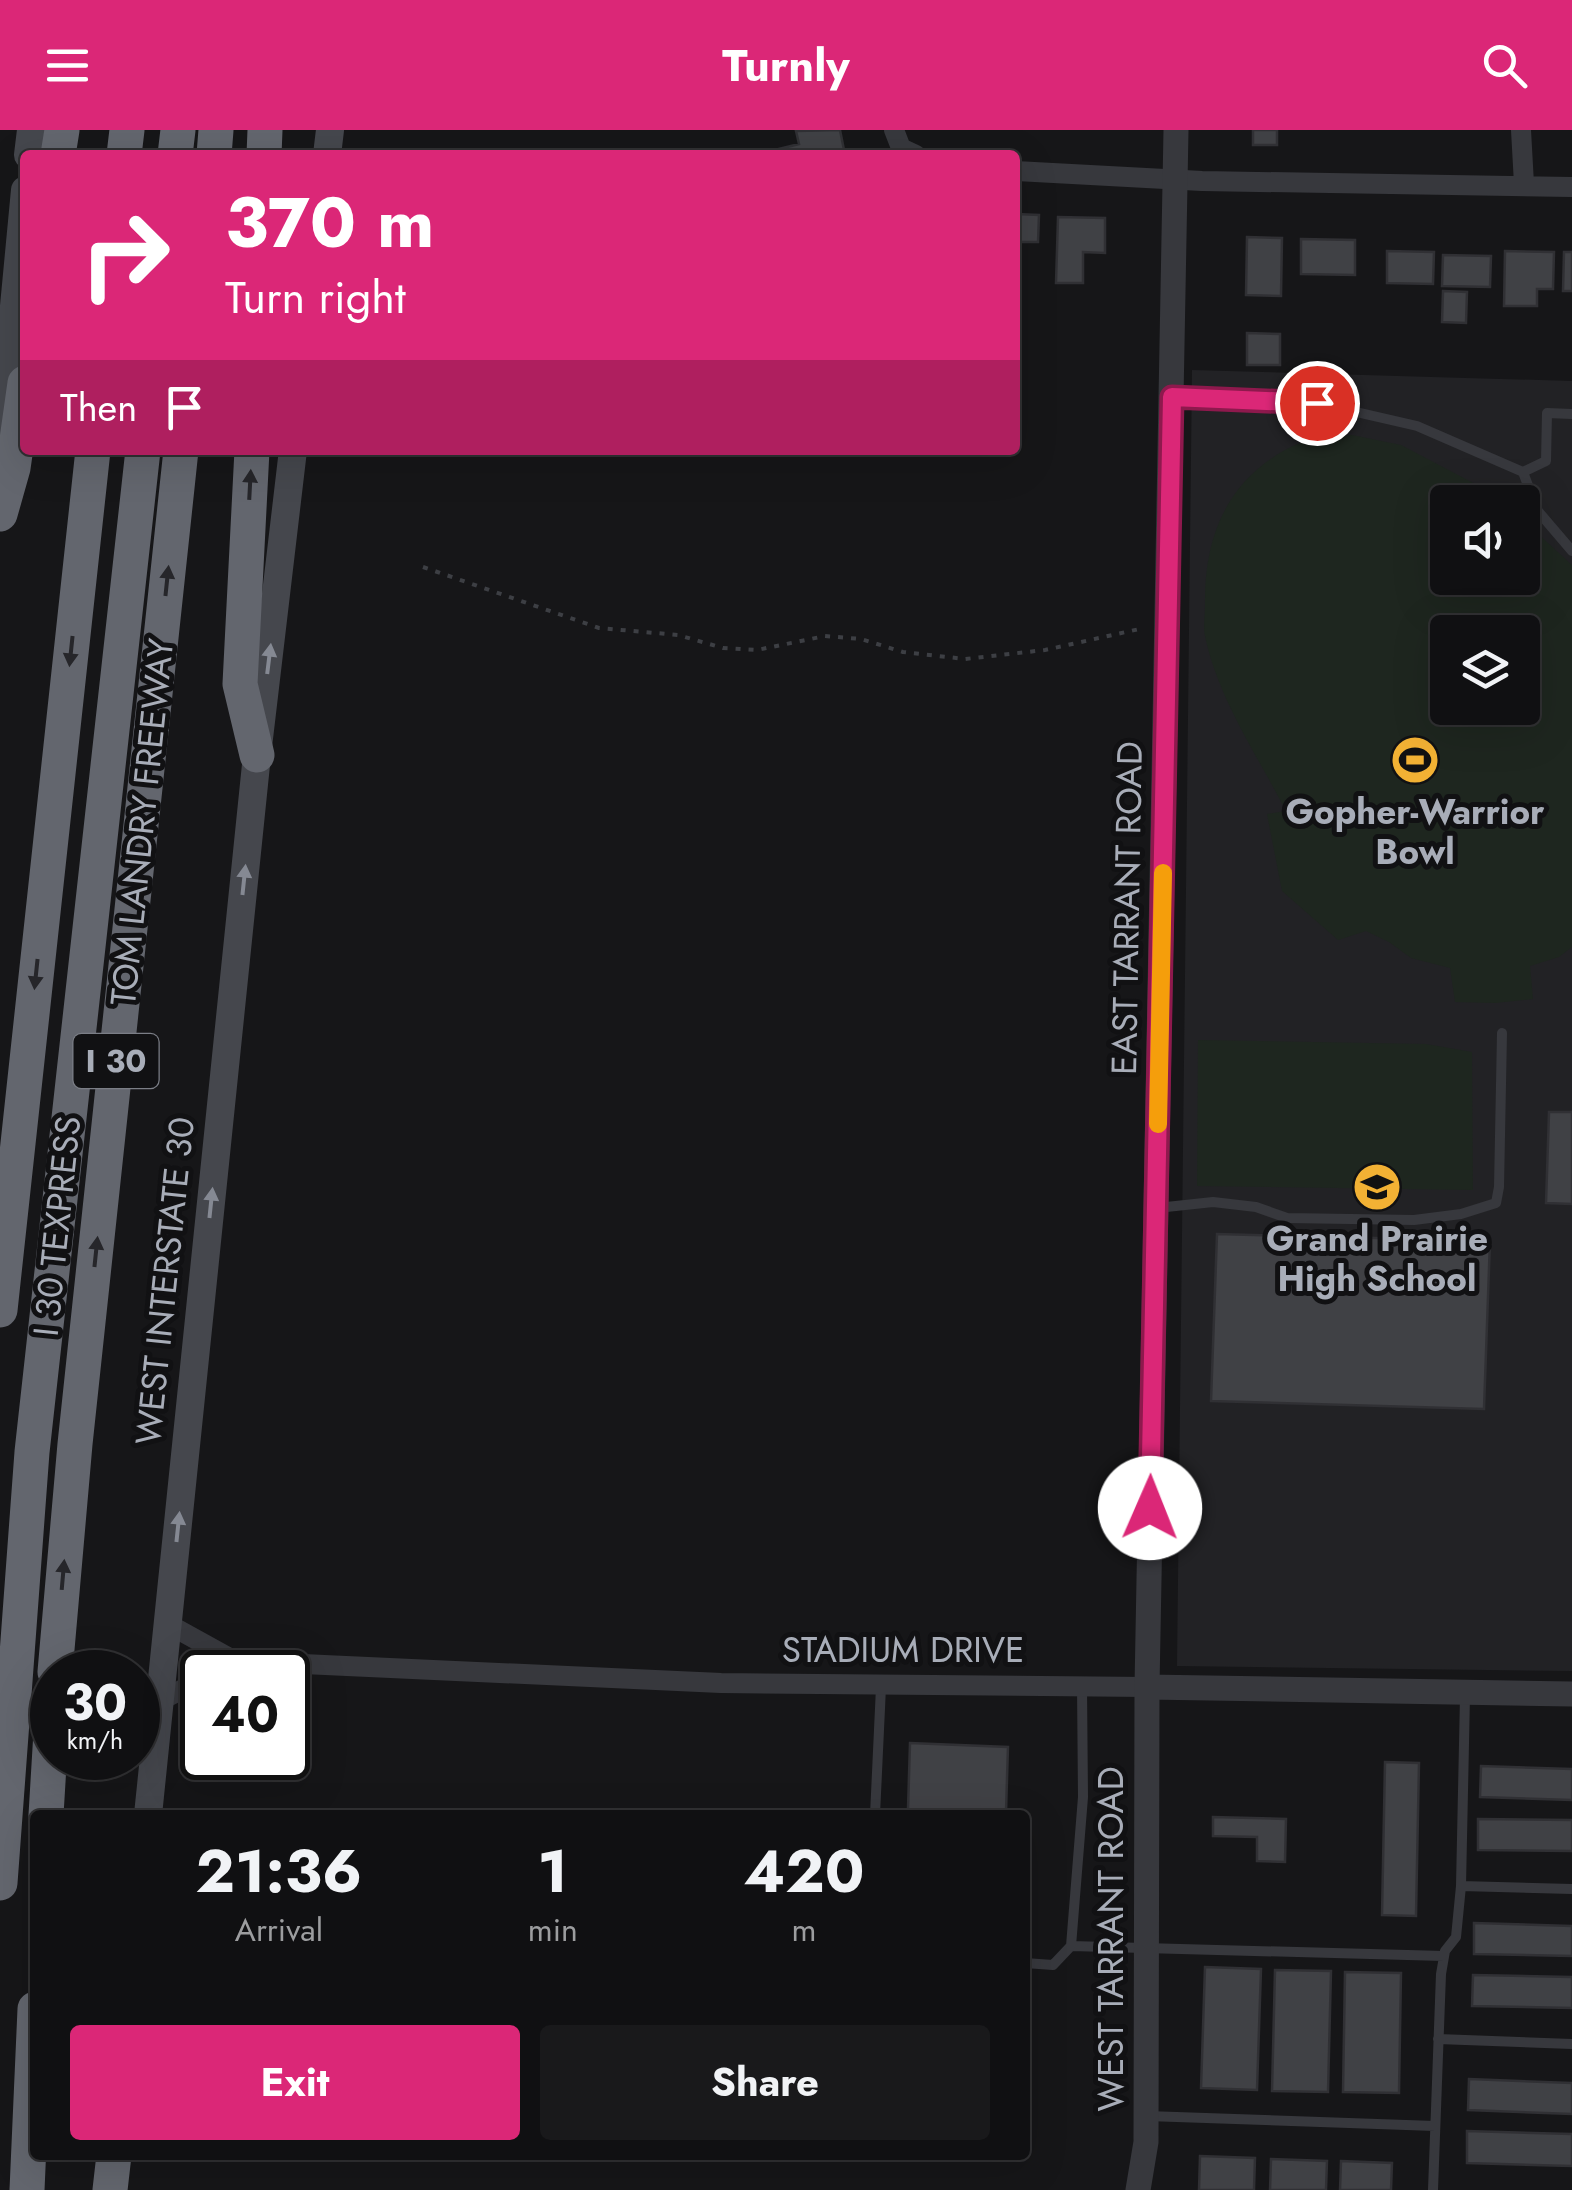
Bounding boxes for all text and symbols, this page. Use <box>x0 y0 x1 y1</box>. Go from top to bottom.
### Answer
text: Turnly <box>722 33 850 98</box>
icon: menu <box>40 38 95 93</box>
icon: search <box>1477 38 1532 93</box>
text: 370 m <box>225 172 434 273</box>
icon: right <box>60 190 190 320</box>
text: Turn right <box>225 265 406 330</box>
pin <box>1275 361 1360 446</box>
icon: arrive <box>1290 376 1345 431</box>
text: Then <box>60 380 137 435</box>
icon: arrive <box>157 380 212 435</box>
one-way arrow <box>242 469 258 501</box>
map controls <box>1430 485 1540 725</box>
button: sound <box>1430 485 1540 595</box>
one-way arrow <box>159 564 175 596</box>
button: layers <box>1430 615 1540 725</box>
one-way arrow <box>63 636 79 668</box>
street label: TOM LANDRY FREEWAY <box>98 636 186 1008</box>
one-way arrow <box>261 642 277 674</box>
sports icon: Gopher-Warrior Bowl <box>1389 734 1441 786</box>
street label: EAST TARRANT ROAD <box>1099 741 1155 1075</box>
place label: Gopher-Warrior Bowl <box>1286 787 1545 877</box>
one-way arrow <box>237 864 253 896</box>
one-way arrow <box>28 959 44 991</box>
road number: I 30 <box>74 1034 158 1088</box>
street label: I 30 TEXPRESS <box>21 1113 93 1339</box>
street label: WEST INTERSTATE 30 <box>123 1115 207 1447</box>
school or university icon: Grand Prairie High School <box>1351 1161 1403 1213</box>
one-way arrow <box>203 1187 219 1219</box>
place label: Grand Prairie High School <box>1266 1214 1488 1304</box>
one-way arrow <box>88 1236 104 1267</box>
position arrow <box>1098 1456 1202 1560</box>
one-way arrow <box>170 1510 186 1542</box>
one-way arrow <box>55 1559 71 1591</box>
street label: STADIUM DRIVE <box>782 1625 1024 1675</box>
speed limit sign: 40 <box>180 1650 310 1780</box>
text: 30 <box>63 1666 127 1739</box>
text: km/h <box>67 1722 123 1758</box>
street label: WEST TARRANT ROAD <box>1086 1766 1136 2112</box>
text: 21:36 <box>196 1828 362 1915</box>
text: 1 <box>538 1828 568 1915</box>
text: 420 <box>743 1828 864 1915</box>
text: Arrival <box>235 1907 323 1953</box>
text: min <box>528 1907 578 1953</box>
text: m <box>791 1907 816 1953</box>
button: Exit <box>70 2025 520 2140</box>
button: Share <box>540 2025 990 2140</box>

